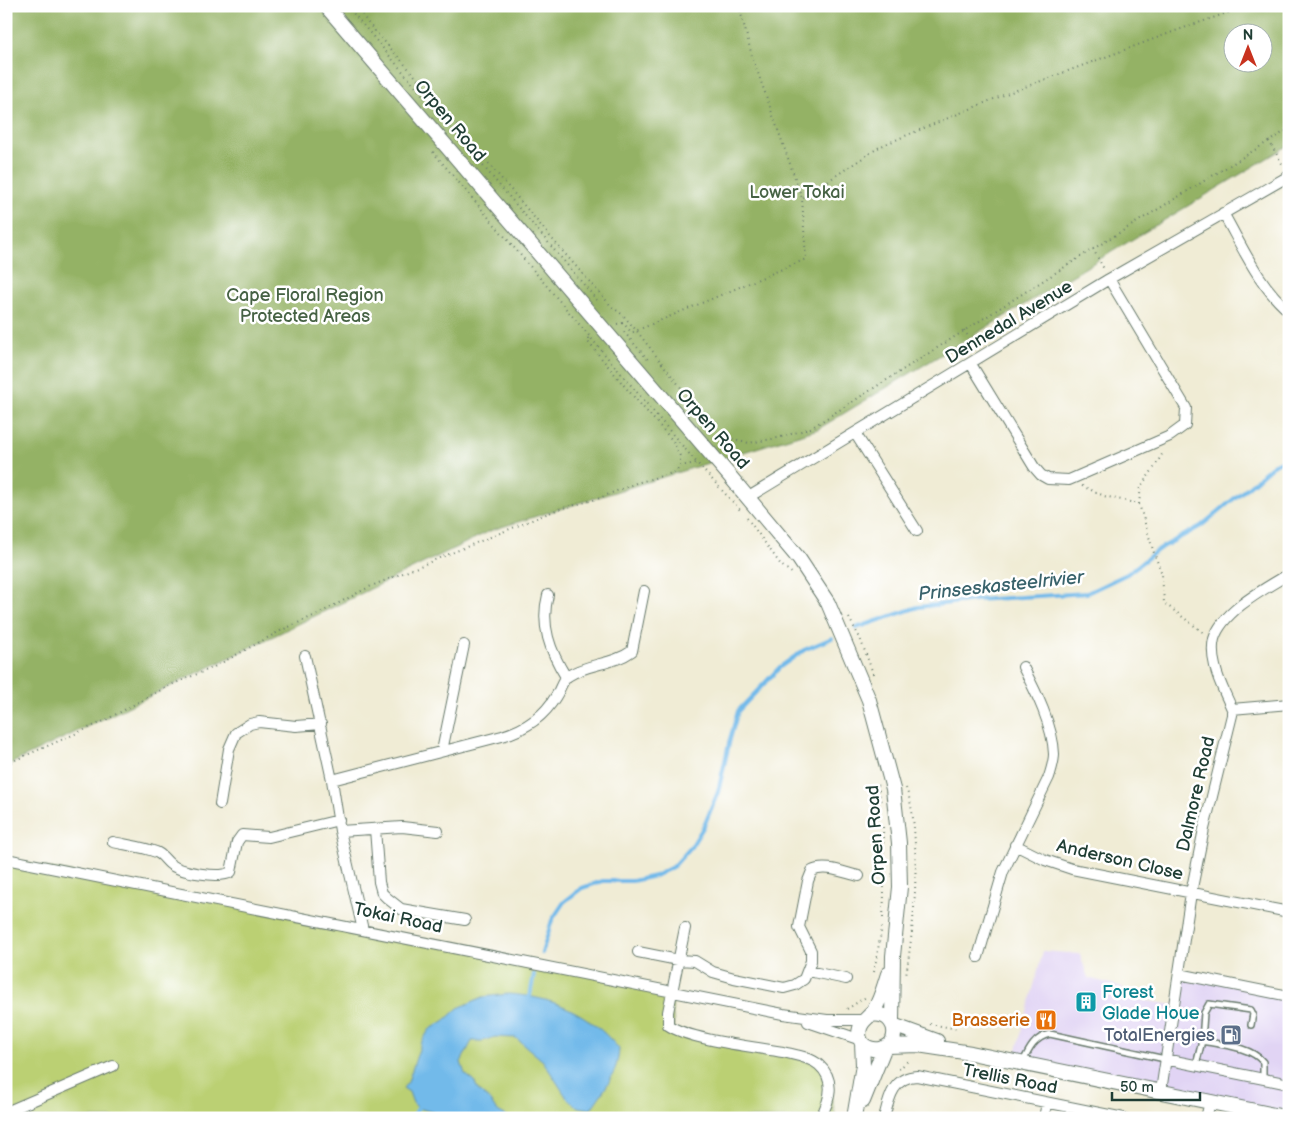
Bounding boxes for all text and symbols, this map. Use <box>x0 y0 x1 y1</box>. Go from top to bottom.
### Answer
north arrow <box>1222 22 1272 72</box>
text: N <box>1243 27 1253 44</box>
street label: Orpen Road <box>410 76 490 166</box>
park label: Lower Tokai <box>749 182 845 203</box>
street label: Dennedal Avenue <box>942 276 1077 368</box>
park label: Cape Floral Region Protected Areas <box>226 285 384 327</box>
street label: Orpen Road <box>672 384 754 474</box>
water label: Prinseskasteelrivier <box>917 566 1086 606</box>
street label: Dalmore Road <box>1173 734 1219 854</box>
street label: Orpen Road <box>862 784 890 886</box>
street label: Anderson Close <box>1055 835 1186 885</box>
street label: Tokai Road <box>352 898 444 938</box>
place label: Forest Glade Houe <box>1102 982 1200 1024</box>
building icon: Forest Glade Houe <box>1074 990 1098 1014</box>
restaurant icon: Brasserie <box>1034 1008 1058 1032</box>
place label: Brasserie <box>951 1010 1030 1031</box>
fuel station icon: TotalEnergies <box>1219 1023 1243 1047</box>
place label: TotalEnergies <box>1104 1025 1215 1046</box>
street label: Trellis Road <box>961 1060 1059 1098</box>
scale bar <box>1112 1069 1200 1101</box>
text: 50 m <box>1120 1078 1154 1097</box>

